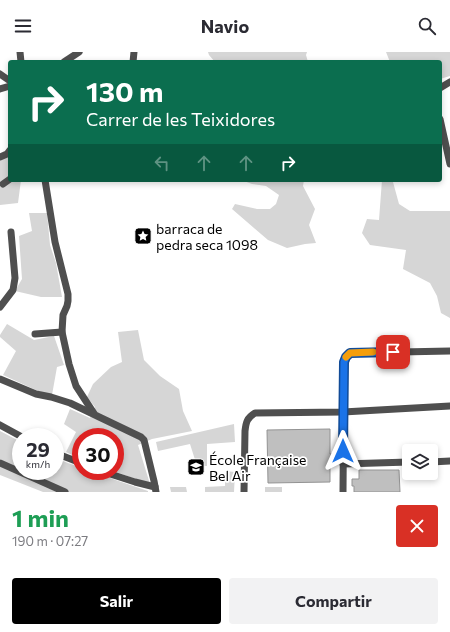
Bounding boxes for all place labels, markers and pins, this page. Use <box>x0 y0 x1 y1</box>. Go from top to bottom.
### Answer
place label: barraca de pedra seca 1098 <box>156 220 258 253</box>
place icon: barraca de pedra seca 1098 <box>133 226 153 246</box>
pin <box>376 335 410 369</box>
place label: École Française Bel Air <box>209 451 306 484</box>
school or university icon: École Française Bel Air <box>186 457 206 477</box>

